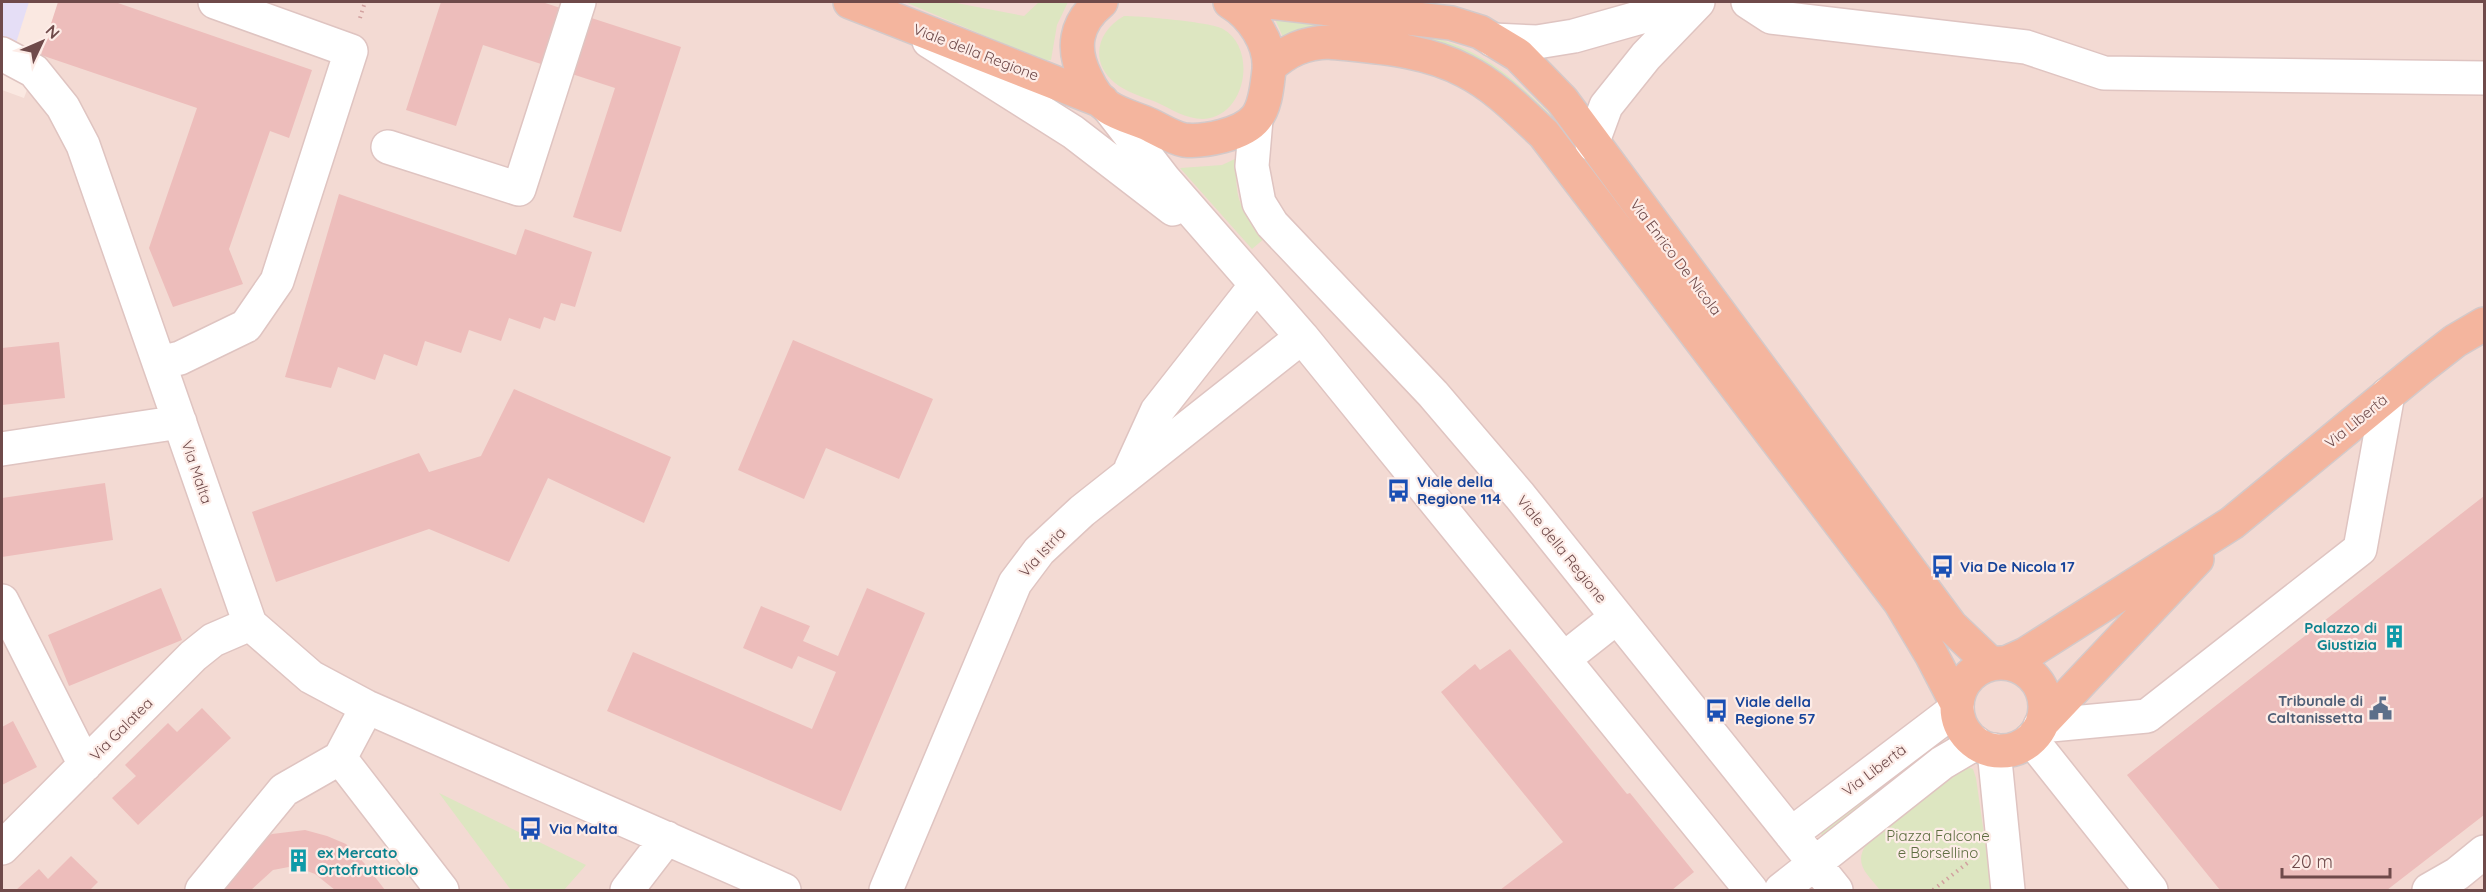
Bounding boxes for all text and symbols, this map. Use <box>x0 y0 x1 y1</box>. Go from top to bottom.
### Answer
north arrow <box>12 12 72 72</box>
street label: Viale della Regione <box>911 19 1041 85</box>
text: N <box>42 20 64 43</box>
street label: Via Enrico De Nicola <box>1626 195 1726 319</box>
street label: Via Libertà <box>2321 390 2391 452</box>
street label: Via Malta <box>177 438 217 506</box>
place label: Viale della Regione 114 <box>1417 472 1501 508</box>
bus stop icon: Viale della Regione 114 <box>1386 477 1412 503</box>
street label: Viale della Regione <box>1513 491 1611 607</box>
street label: Via Istria <box>1015 523 1069 581</box>
bus stop icon: Via De Nicola 17 <box>1929 553 1955 579</box>
place label: Via De Nicola 17 <box>1960 557 2075 576</box>
place label: Palazzo di Giustizia <box>2304 618 2377 654</box>
building icon: Palazzo di Giustizia <box>2382 623 2408 649</box>
place label: Tribunale di Caltanissetta <box>2267 691 2363 727</box>
place label: Viale della Regione 57 <box>1735 692 1815 728</box>
street label: Via Galatea <box>86 694 156 764</box>
public building icon: Tribunale di Caltanissetta <box>2368 696 2394 722</box>
bus stop icon: Viale della Regione 57 <box>1704 697 1730 723</box>
street label: Via Libertà <box>1838 740 1910 800</box>
bus stop icon: Via Malta <box>518 815 544 841</box>
place label: Via Malta <box>549 819 618 838</box>
park label: Piazza Falcone e Borsellino <box>1886 826 1990 862</box>
scale bar <box>2282 841 2390 879</box>
place label: ex Mercato Ortofrutticolo <box>317 843 418 879</box>
building icon: ex Mercato Ortofrutticolo <box>286 848 312 874</box>
text: 20 m <box>2291 850 2333 873</box>

